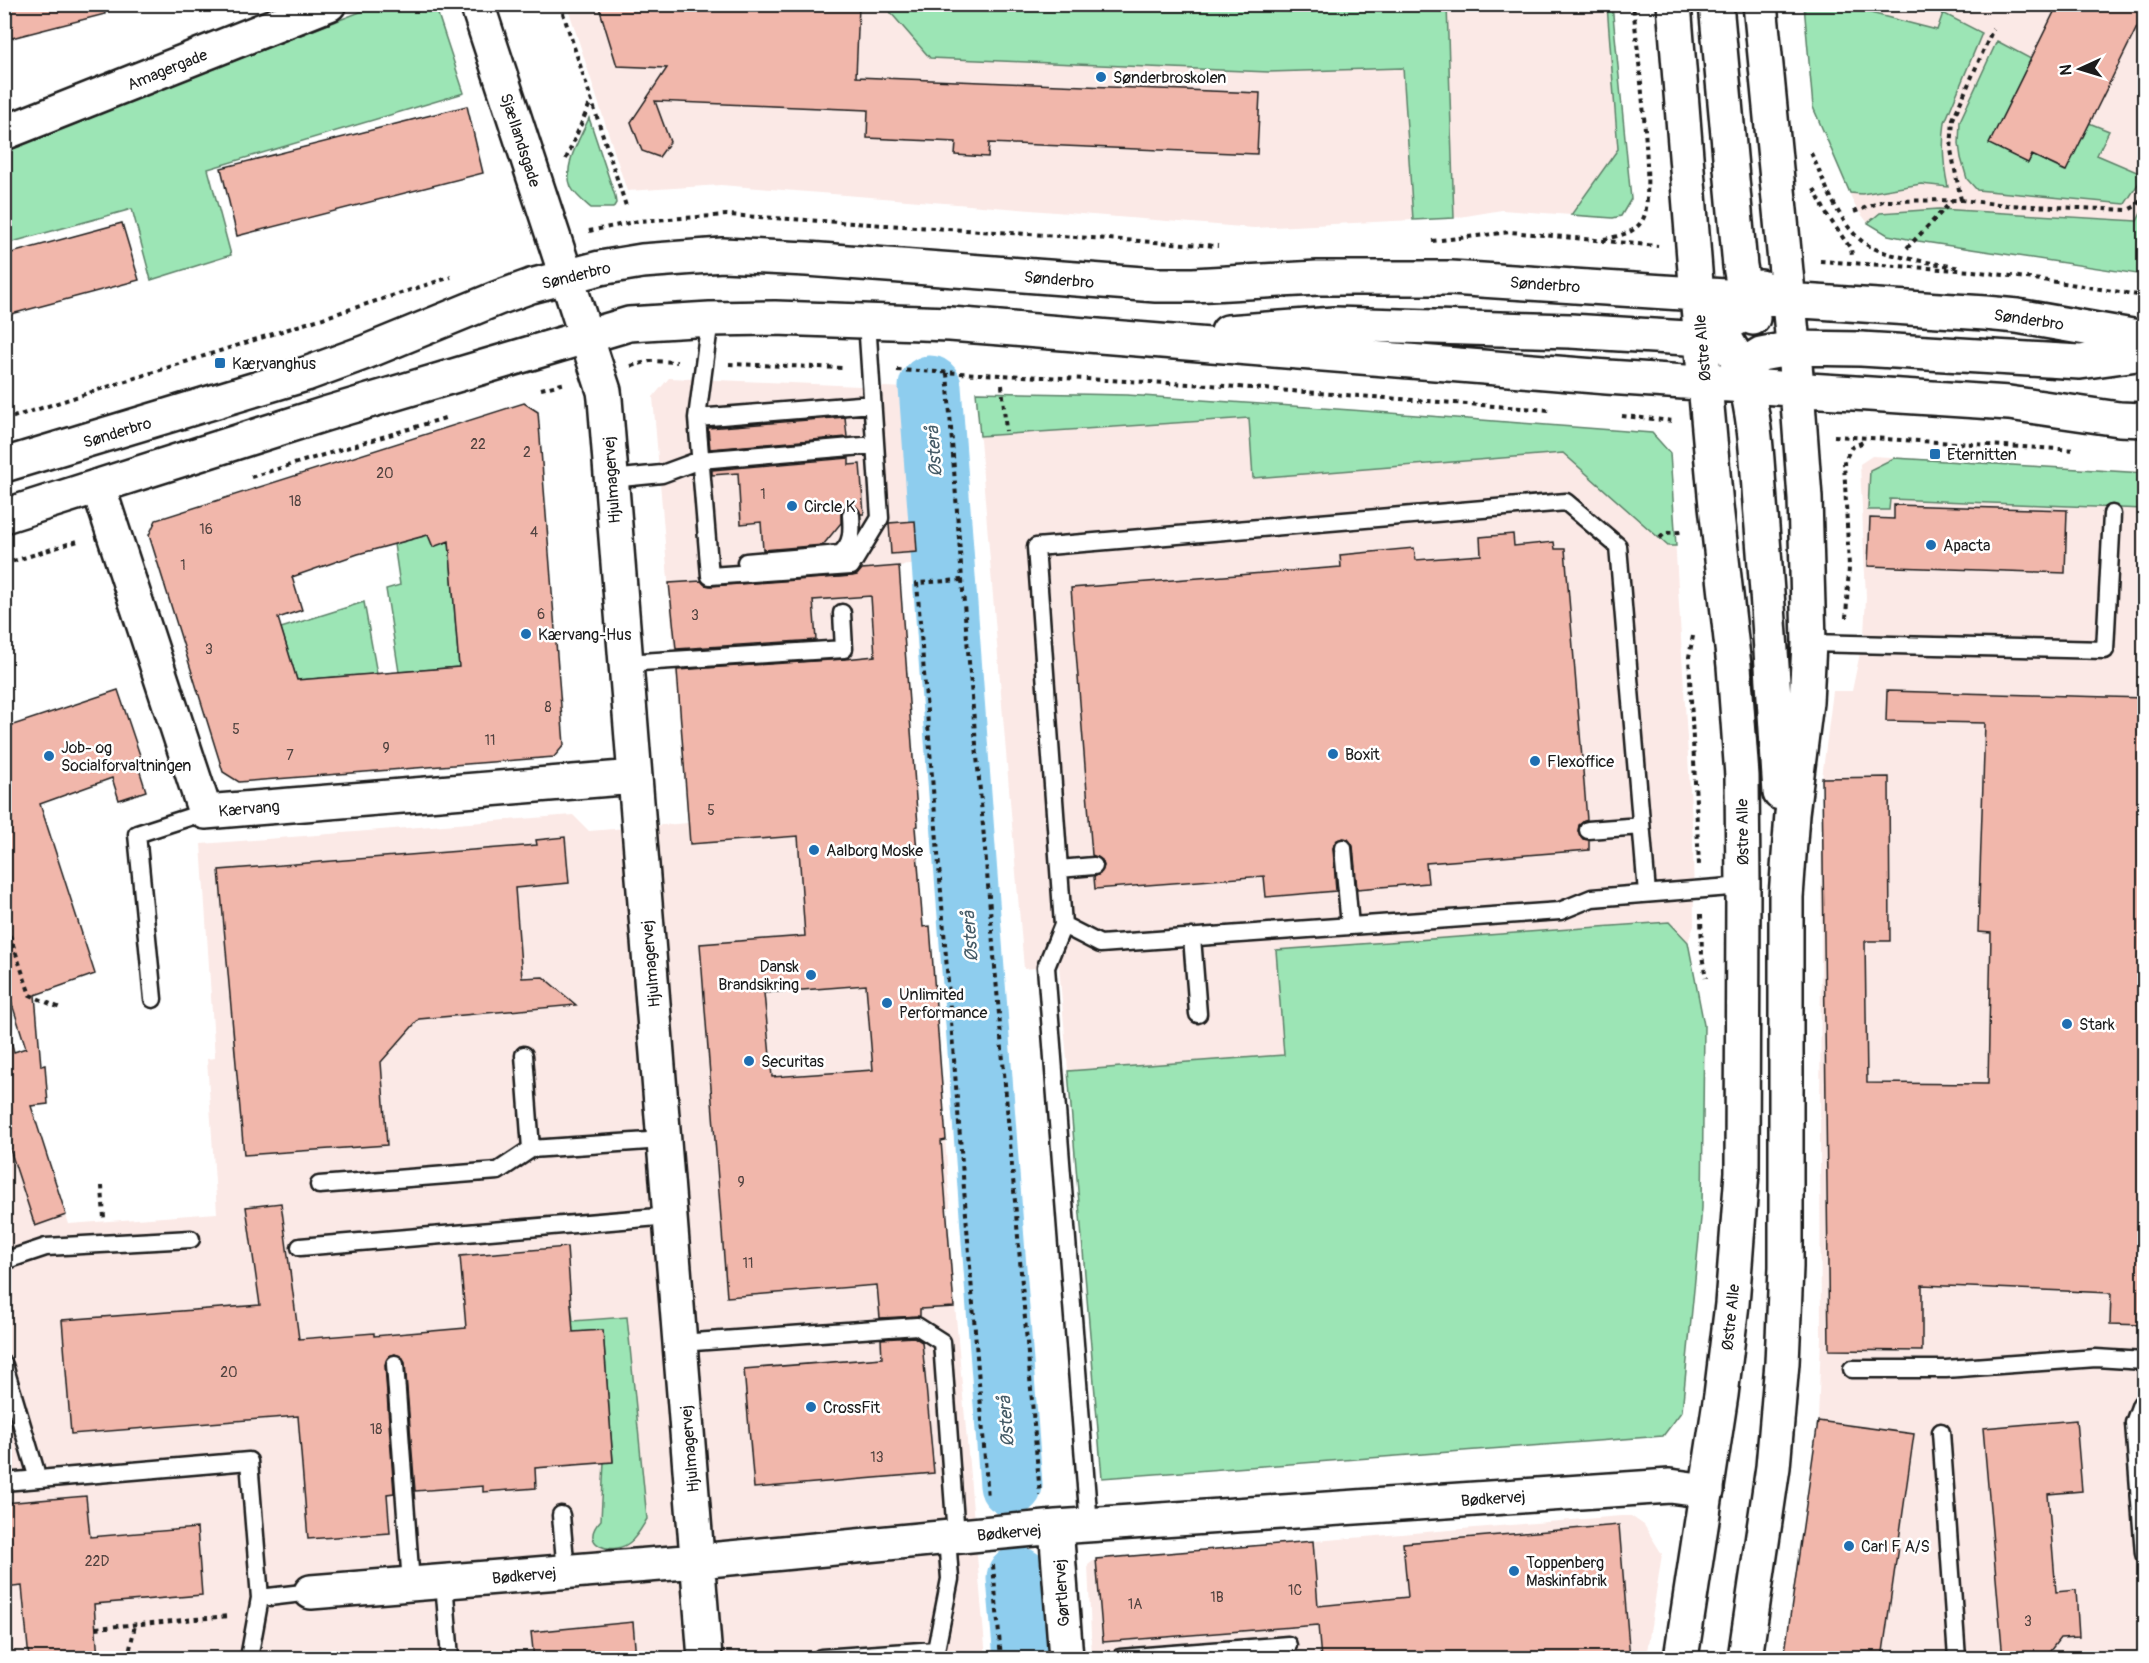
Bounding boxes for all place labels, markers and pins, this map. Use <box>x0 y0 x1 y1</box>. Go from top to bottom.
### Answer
place label: Sønderbroskolen <box>1113 68 1226 88</box>
marker: Sønderbroskolen <box>1094 70 1108 84</box>
place label: Kærvanghus <box>232 354 316 374</box>
marker: Kærvanghus <box>213 356 227 370</box>
place label: Eternitten <box>1947 445 2017 465</box>
marker: Eternitten <box>1928 447 1942 461</box>
place label: Circle K <box>804 497 856 517</box>
marker: Circle K <box>785 499 799 513</box>
place label: Apacta <box>1943 536 1990 556</box>
marker: Apacta <box>1924 538 1938 552</box>
place label: Kærvang-Hus <box>538 625 631 645</box>
marker: Kærvang-Hus <box>519 627 533 641</box>
place label: Job- og Socialforvaltningen <box>61 738 191 776</box>
place label: Boxit <box>1345 745 1380 765</box>
marker: Boxit <box>1326 747 1340 761</box>
marker: Job- og Socialforvaltningen <box>42 749 56 763</box>
place label: Flexoffice <box>1547 752 1614 772</box>
marker: Flexoffice <box>1528 754 1542 768</box>
place label: Aalborg Moske <box>826 841 923 861</box>
marker: Aalborg Moske <box>807 843 821 857</box>
place label: Dansk Brandsikring <box>718 957 799 995</box>
marker: Dansk Brandsikring <box>804 968 818 982</box>
place label: Unlimited Performance <box>899 985 988 1023</box>
marker: Unlimited Performance <box>880 996 894 1010</box>
place label: Stark <box>2079 1015 2115 1035</box>
marker: Stark <box>2060 1017 2074 1031</box>
place label: Securitas <box>761 1052 824 1072</box>
marker: Securitas <box>742 1054 756 1068</box>
place label: CrossFit <box>823 1398 881 1418</box>
marker: CrossFit <box>804 1400 818 1414</box>
place label: Carl F A/S <box>1861 1537 1930 1557</box>
marker: Carl F A/S <box>1842 1539 1856 1553</box>
place label: Toppenberg Maskinfabrik <box>1526 1553 1607 1591</box>
marker: Toppenberg Maskinfabrik <box>1507 1564 1521 1578</box>

